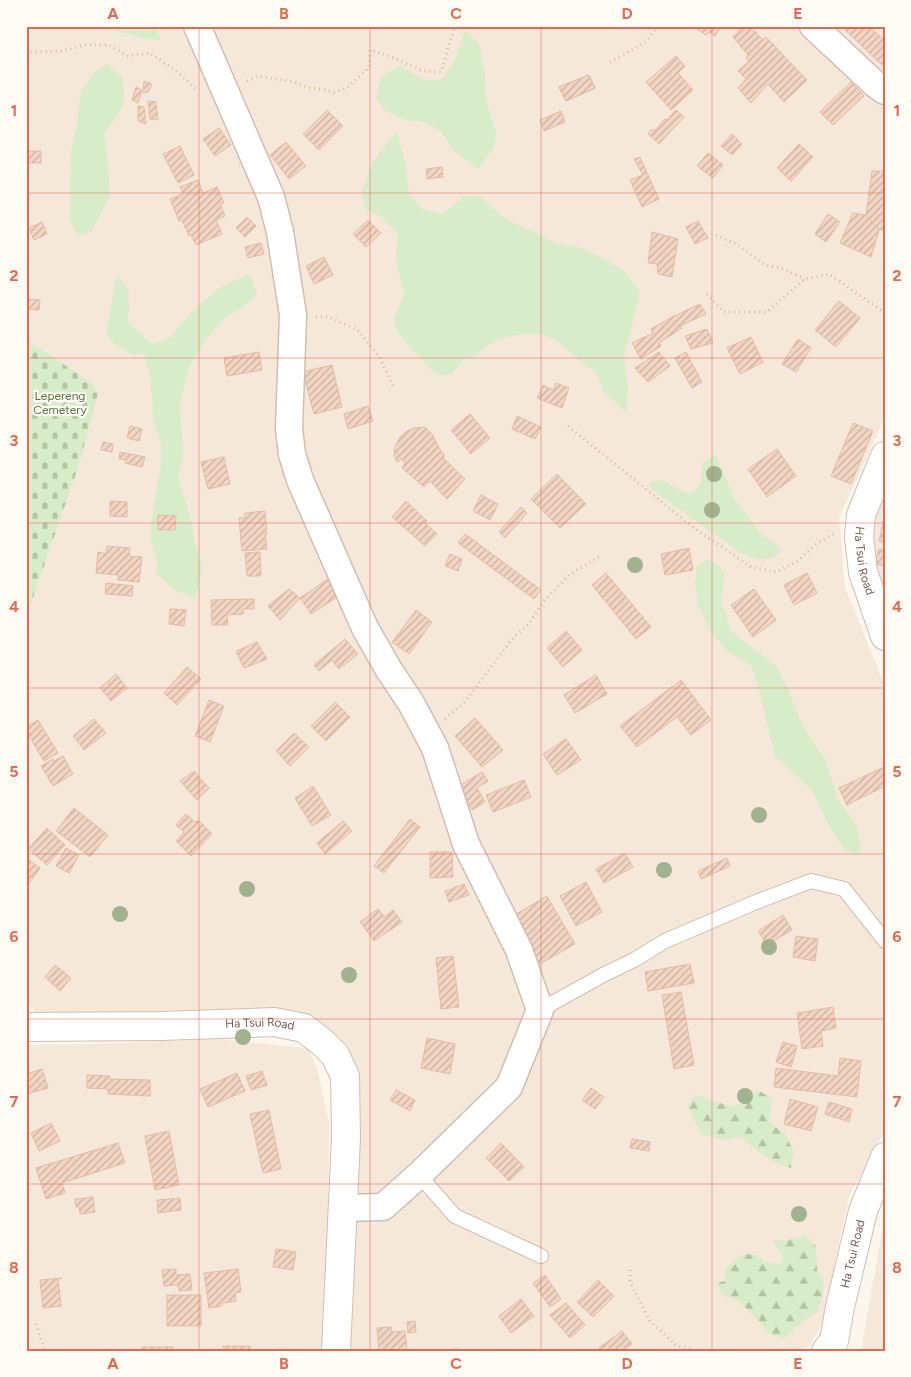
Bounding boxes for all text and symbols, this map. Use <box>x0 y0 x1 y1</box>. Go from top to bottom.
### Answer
text: A <box>107 4 119 23</box>
text: B <box>279 4 289 23</box>
text: C <box>450 4 462 23</box>
text: D <box>621 4 633 23</box>
text: E <box>793 4 803 23</box>
text: 1 <box>11 101 17 120</box>
text: 1 <box>894 101 900 120</box>
text: 2 <box>9 266 19 285</box>
text: 2 <box>892 266 902 285</box>
park label: Lepereng Cemetery <box>33 389 87 417</box>
text: 3 <box>10 431 19 450</box>
text: 3 <box>893 431 902 450</box>
street label: Ha Tsui Road <box>852 526 877 597</box>
text: 4 <box>9 597 19 616</box>
text: 4 <box>892 597 902 616</box>
text: 5 <box>9 762 19 781</box>
text: 5 <box>892 762 902 781</box>
text: 6 <box>9 927 19 946</box>
text: 6 <box>892 927 902 946</box>
street label: Ha Tsui Road <box>225 1015 296 1033</box>
text: 7 <box>10 1092 19 1111</box>
text: 7 <box>893 1092 902 1111</box>
street label: Ha Tsui Road <box>838 1218 868 1289</box>
text: 8 <box>9 1258 19 1277</box>
text: 8 <box>892 1258 902 1277</box>
text: A <box>107 1354 119 1373</box>
text: B <box>279 1354 289 1373</box>
text: C <box>450 1354 462 1373</box>
text: D <box>621 1354 633 1373</box>
text: E <box>793 1354 803 1373</box>

